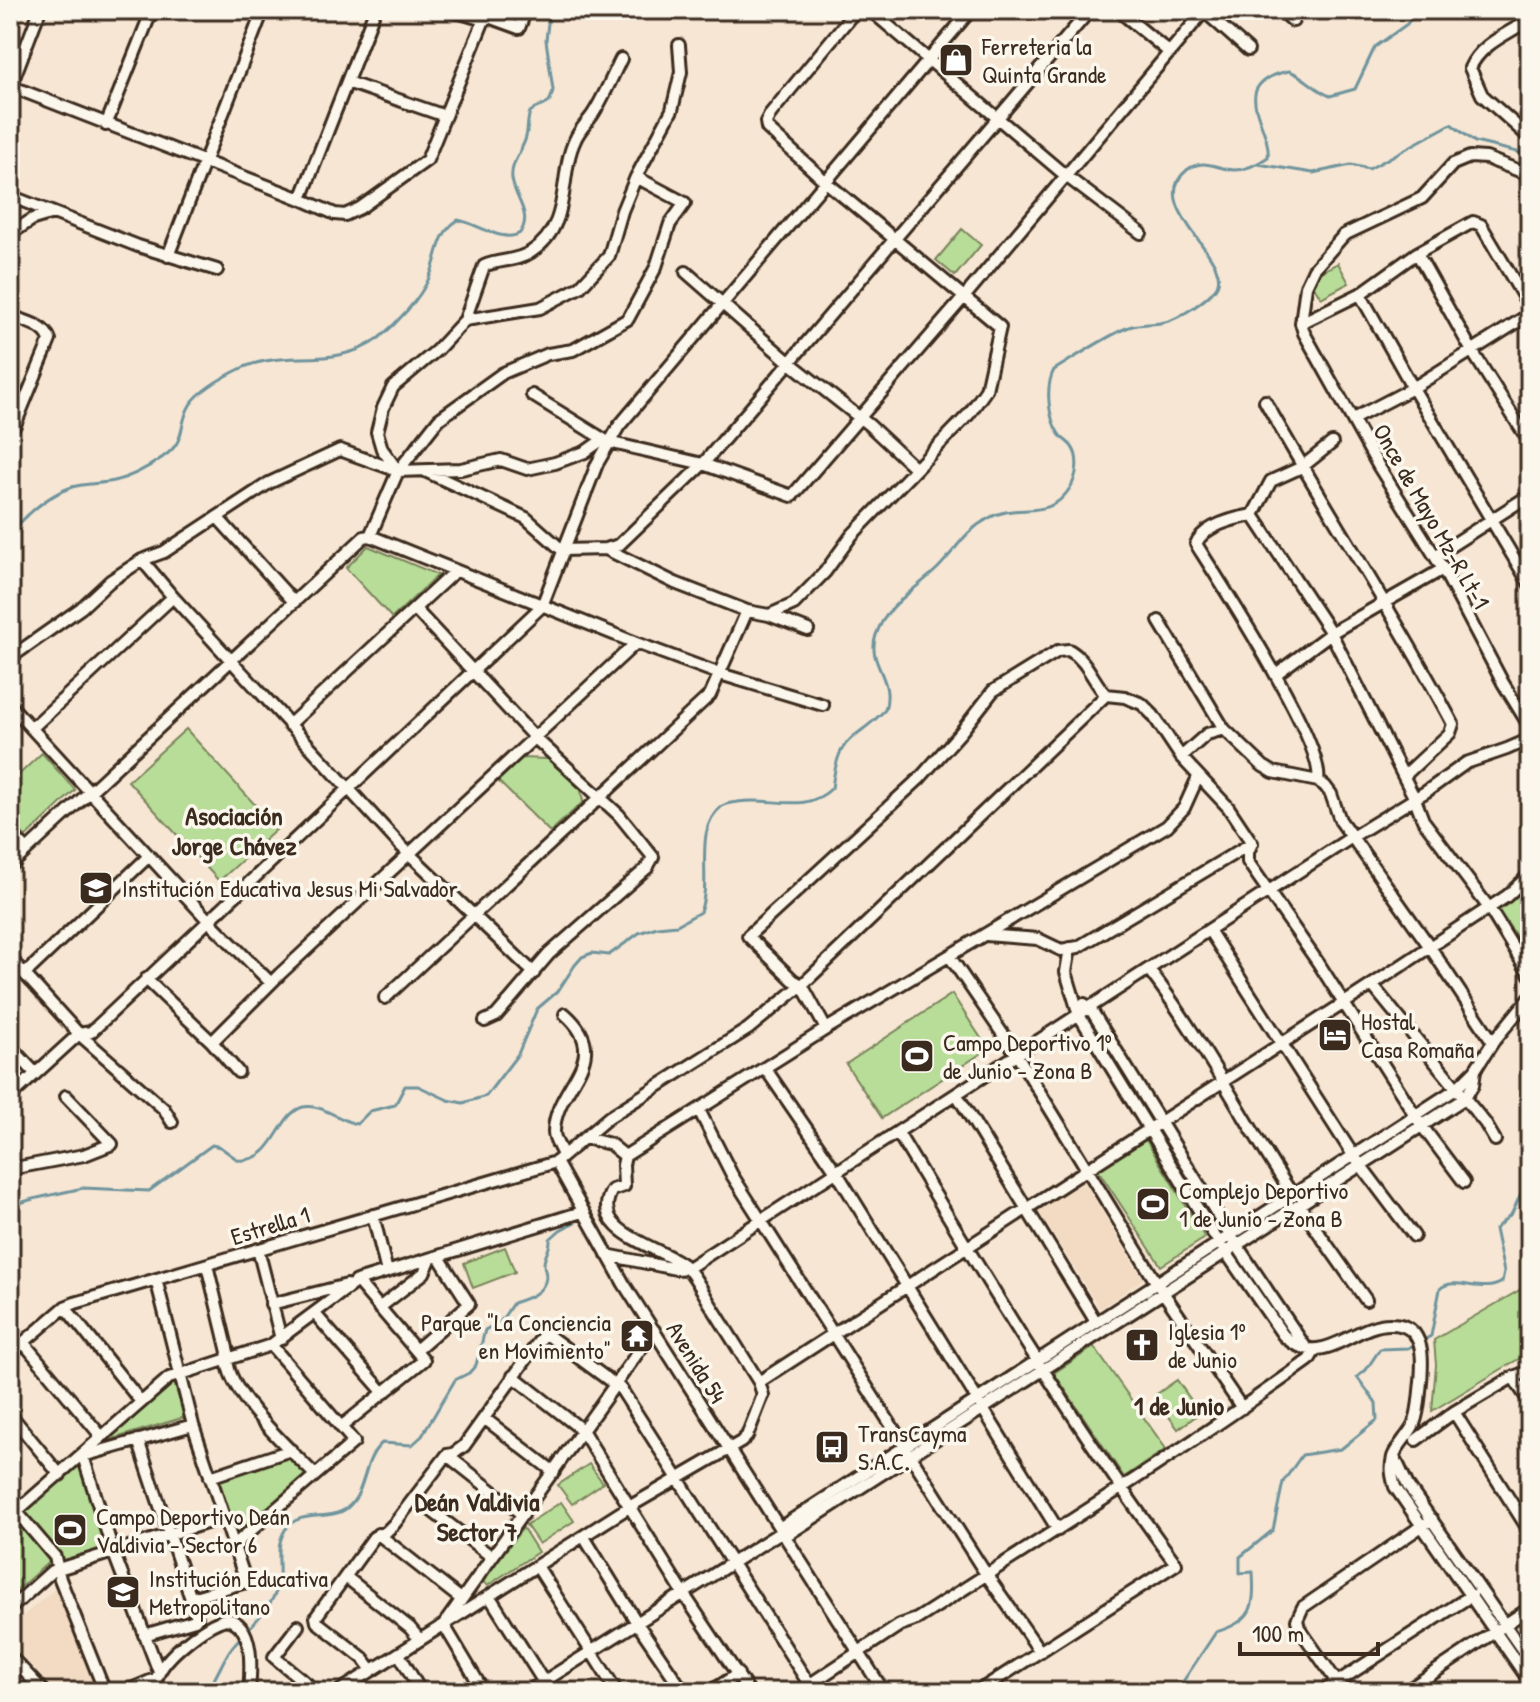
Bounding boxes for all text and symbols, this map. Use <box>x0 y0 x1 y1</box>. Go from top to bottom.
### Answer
place label: Ferreteria la Quinta Grande <box>981 30 1107 90</box>
shop icon: Ferreteria la Quinta Grande <box>937 41 975 79</box>
street label: Once de Mayo Mz-R Lt-1 <box>1366 418 1498 614</box>
district label: Asociación Jorge Chávez <box>171 798 297 864</box>
school or university icon: Institución Educativa Jesus Mi Salvador <box>77 869 115 907</box>
place label: Institución Educativa Jesus Mi Salvador <box>122 872 458 904</box>
place label: Hostal Casa Romaña <box>1361 1005 1474 1065</box>
hotel icon: Hostal Casa Romaña <box>1316 1016 1354 1054</box>
place label: Campo Deportivo 1º de Junio - Zona B <box>943 1026 1112 1086</box>
sports icon: Campo Deportivo 1º de Junio - Zona B <box>898 1037 936 1075</box>
place label: Complejo Deportivo 1 de Junio - Zona B <box>1179 1174 1349 1234</box>
sports icon: Complejo Deportivo 1 de Junio - Zona B <box>1134 1185 1172 1223</box>
street label: Estrella 1 <box>227 1198 313 1252</box>
place label: Parque "La Conciencia en Movimiento" <box>421 1306 611 1366</box>
street label: Avenida 54 <box>659 1315 735 1409</box>
place label: Iglesia 1º de Junio <box>1168 1315 1246 1375</box>
temple icon: Parque "La Conciencia en Movimiento" <box>618 1317 656 1355</box>
church icon: Iglesia 1º de Junio <box>1123 1326 1161 1364</box>
district label: 1 de Junio <box>1134 1388 1224 1423</box>
place label: TransCayma S.A.C. <box>858 1417 966 1477</box>
bus stop icon: TransCayma S.A.C. <box>813 1428 851 1466</box>
district label: Deán Valdivia Sector 7 <box>415 1484 540 1549</box>
place label: Campo Deportivo Deán Valdivia - Sector 6 <box>96 1500 290 1560</box>
sports icon: Campo Deportivo Deán Valdivia - Sector 6 <box>51 1511 89 1549</box>
place label: Institución Educativa Metropolitano <box>149 1562 328 1622</box>
school or university icon: Institución Educativa Metropolitano <box>104 1573 142 1611</box>
scale bar <box>1240 1606 1378 1656</box>
text: 100 m <box>1252 1617 1304 1649</box>

